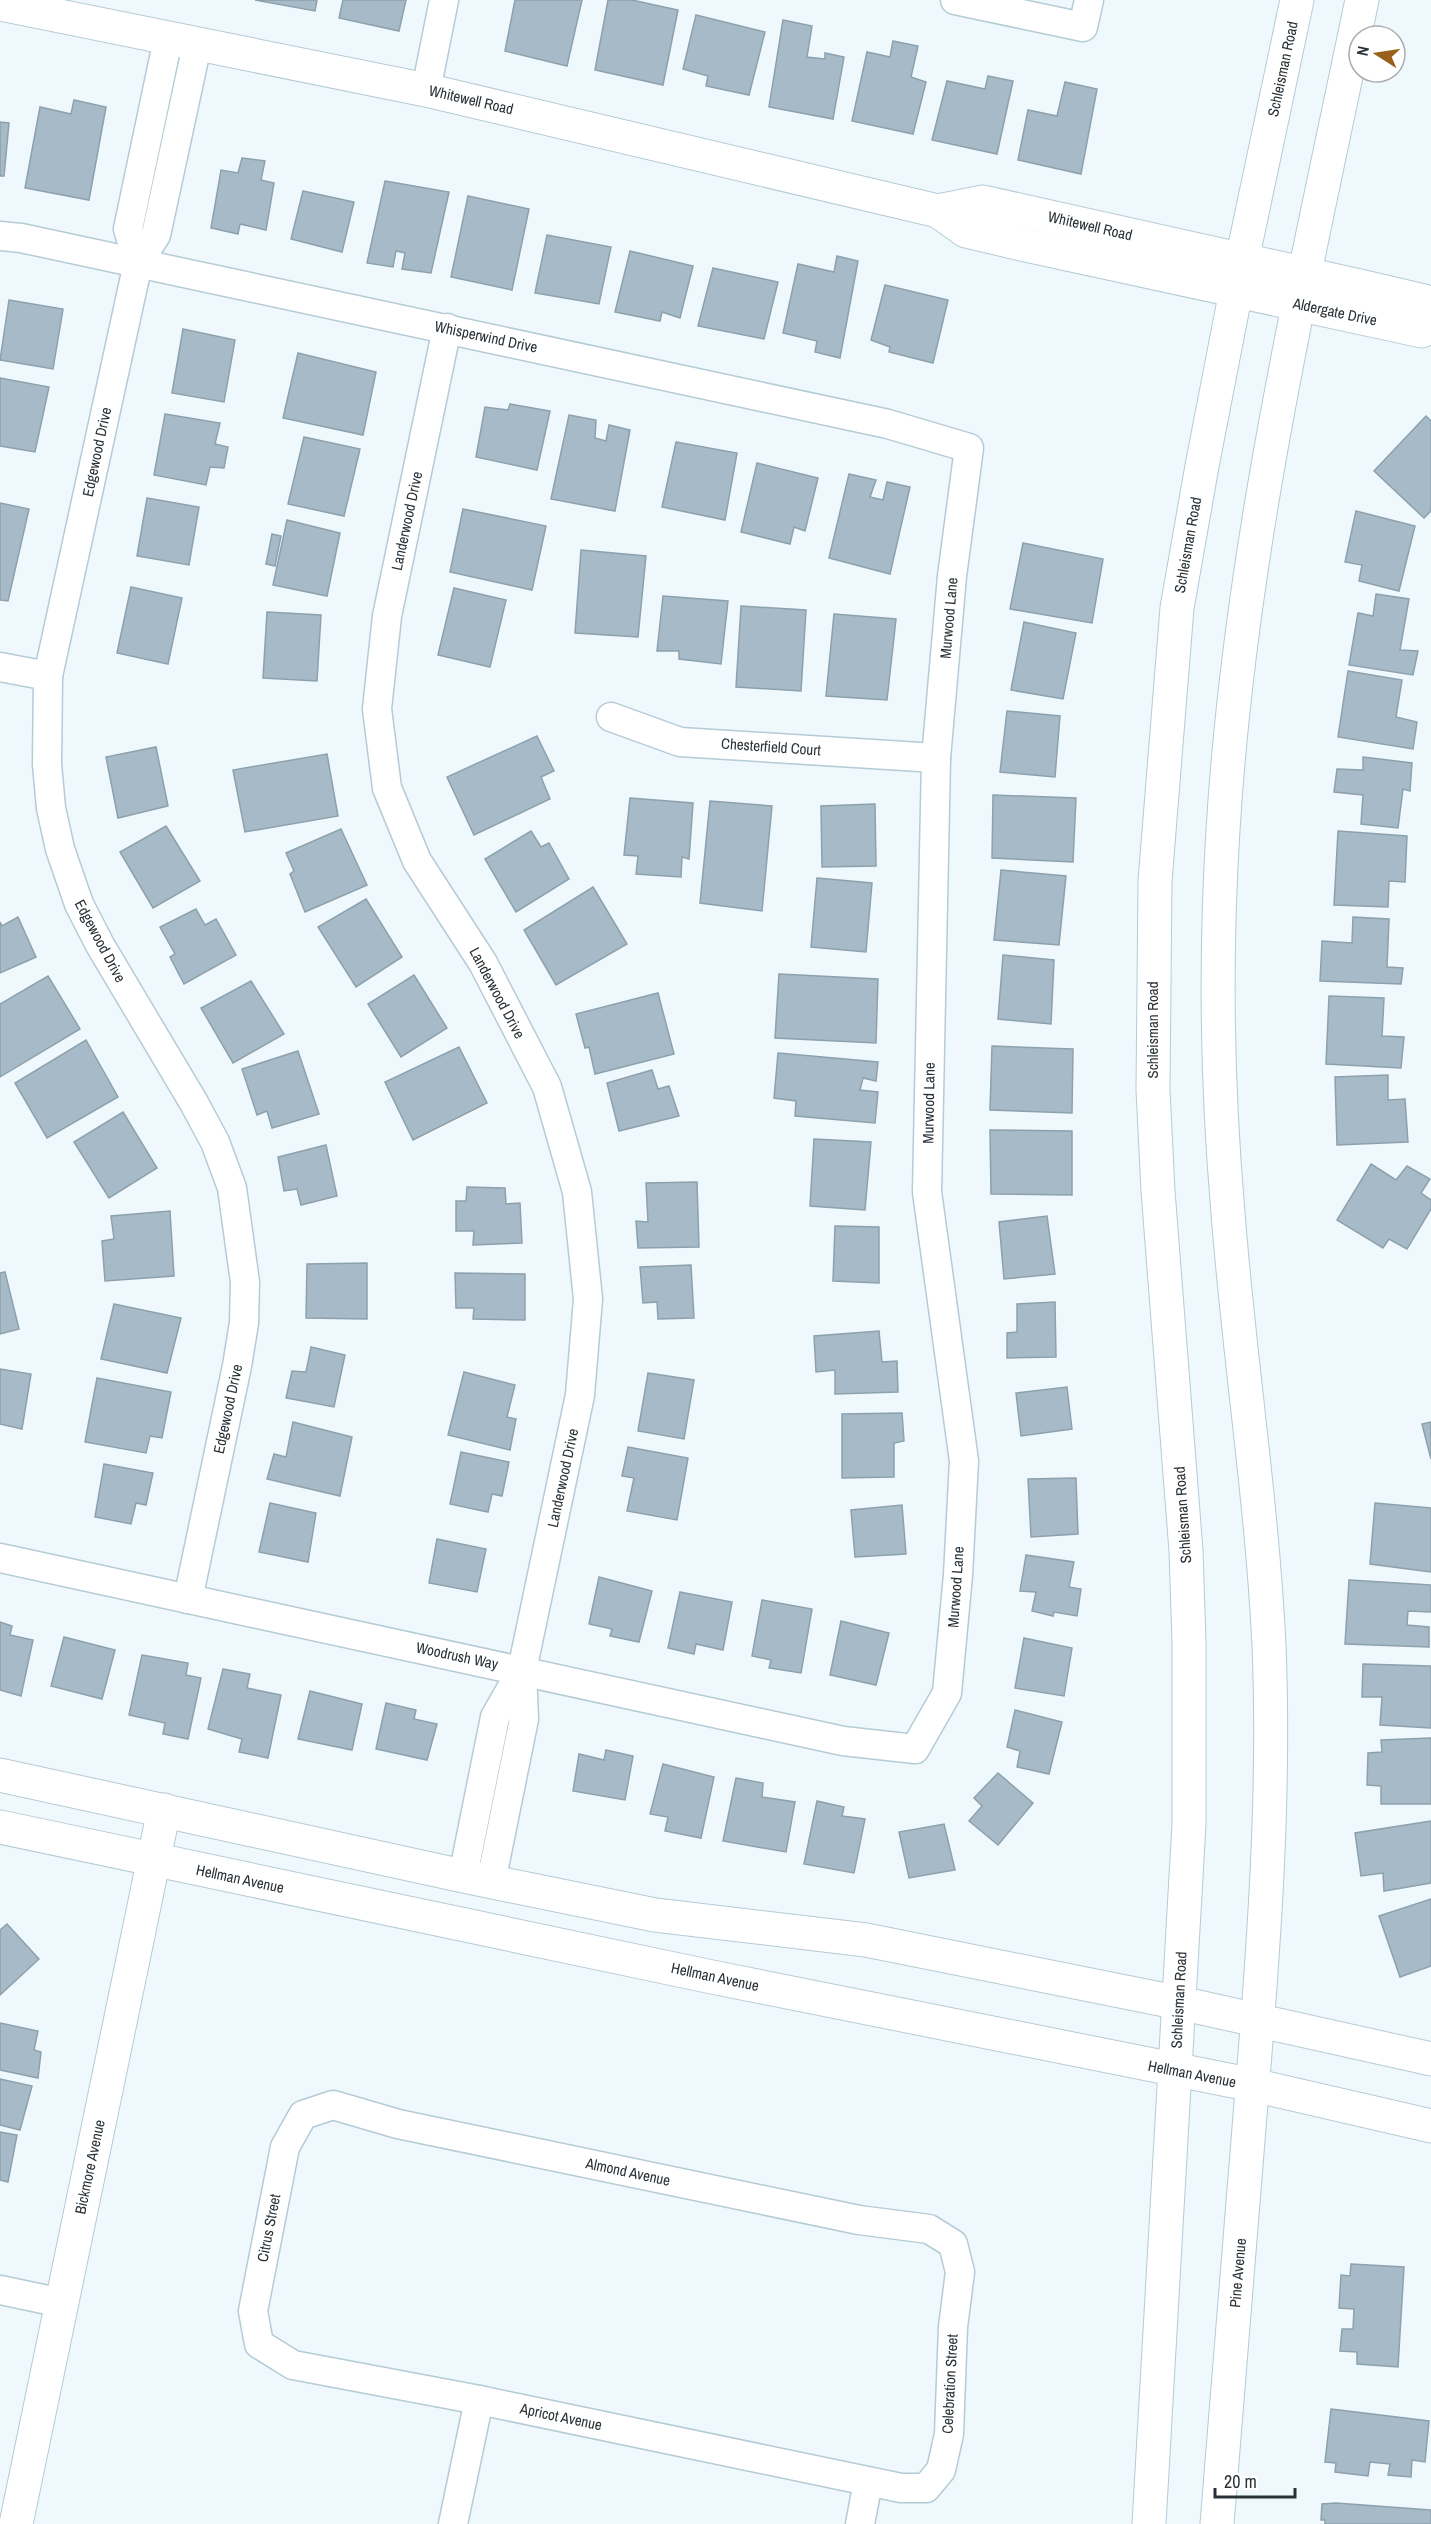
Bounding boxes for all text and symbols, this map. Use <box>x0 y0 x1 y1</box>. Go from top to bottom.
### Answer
street label: Schleisman Road <box>1262 19 1303 119</box>
north arrow <box>1347 24 1407 84</box>
text: N <box>1351 44 1374 58</box>
street label: Whitewell Road <box>427 80 515 119</box>
street label: Whitewell Road <box>1046 206 1134 245</box>
street label: Aldergate Drive <box>1290 292 1379 331</box>
street label: Whisperwind Drive <box>433 315 540 358</box>
street label: Edgewood Drive <box>77 405 116 499</box>
street label: Landerwood Drive <box>386 469 427 572</box>
street label: Schleisman Road <box>1169 495 1206 595</box>
street label: Murwood Lane <box>934 576 963 659</box>
street label: Chesterfield Court <box>721 733 822 760</box>
street label: Edgewood Drive <box>70 896 131 986</box>
street label: Landerwood Drive <box>465 943 530 1042</box>
street label: Schleisman Road <box>1142 981 1163 1079</box>
street label: Murwood Lane <box>917 1062 940 1144</box>
street label: Edgewood Drive <box>208 1362 247 1456</box>
street label: Landerwood Drive <box>542 1426 583 1529</box>
street label: Schleisman Road <box>1169 1466 1196 1564</box>
street label: Murwood Lane <box>942 1545 969 1628</box>
street label: Woodrush Way <box>414 1637 501 1675</box>
street label: Hellman Avenue <box>194 1859 286 1898</box>
street label: Schleisman Road <box>1165 1951 1192 2049</box>
street label: Hellman Avenue <box>669 1957 761 1996</box>
street label: Hellman Avenue <box>1146 2055 1238 2092</box>
street label: Bickmore Avenue <box>69 2118 110 2216</box>
street label: Almond Avenue <box>583 2152 672 2191</box>
street label: Citrus Street <box>252 2191 286 2264</box>
street label: Pine Avenue <box>1224 2237 1251 2309</box>
street label: Celebration Street <box>936 2333 963 2434</box>
street label: Apricot Avenue <box>517 2397 604 2435</box>
scale bar <box>1215 2461 1294 2499</box>
text: 20 m <box>1224 2469 1257 2494</box>

